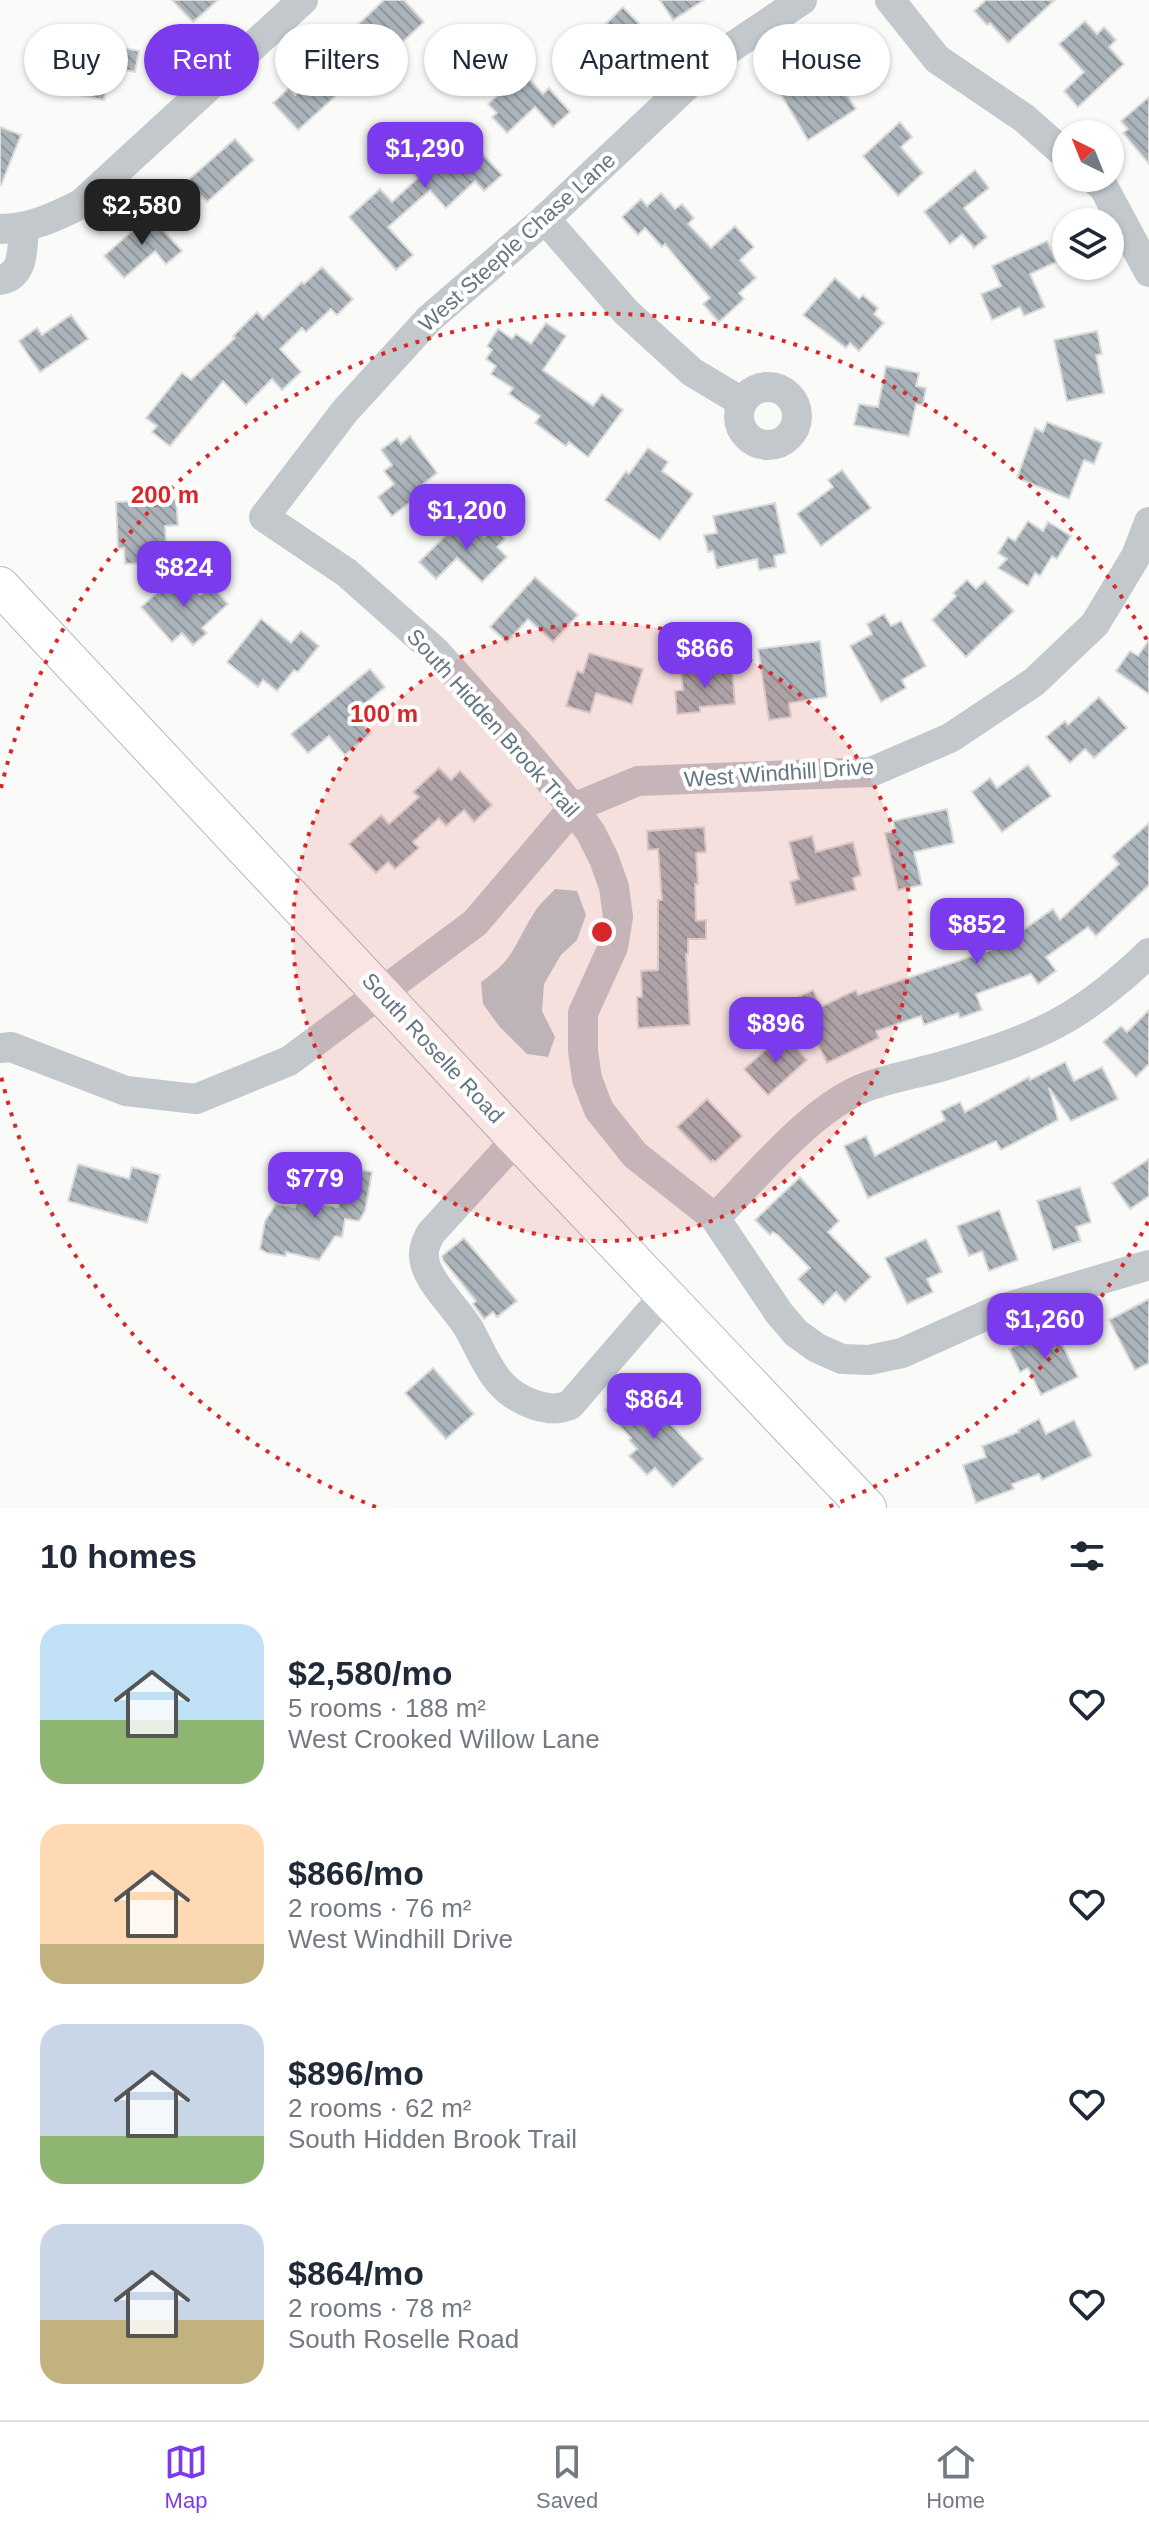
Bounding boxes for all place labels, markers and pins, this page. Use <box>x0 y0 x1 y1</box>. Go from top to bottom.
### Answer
pin: $1,290 <box>360 122 490 190</box>
pin: $2,580 <box>77 179 207 247</box>
pin: $1,200 <box>402 484 532 552</box>
pin: $824 <box>137 541 231 609</box>
pin: $866 <box>658 622 752 690</box>
pin: $852 <box>930 898 1024 966</box>
centre of rings <box>588 918 616 946</box>
pin: $896 <box>729 997 823 1065</box>
pin: $779 <box>268 1152 362 1220</box>
pin: $1,260 <box>980 1293 1110 1361</box>
pin: $864 <box>607 1373 701 1441</box>

